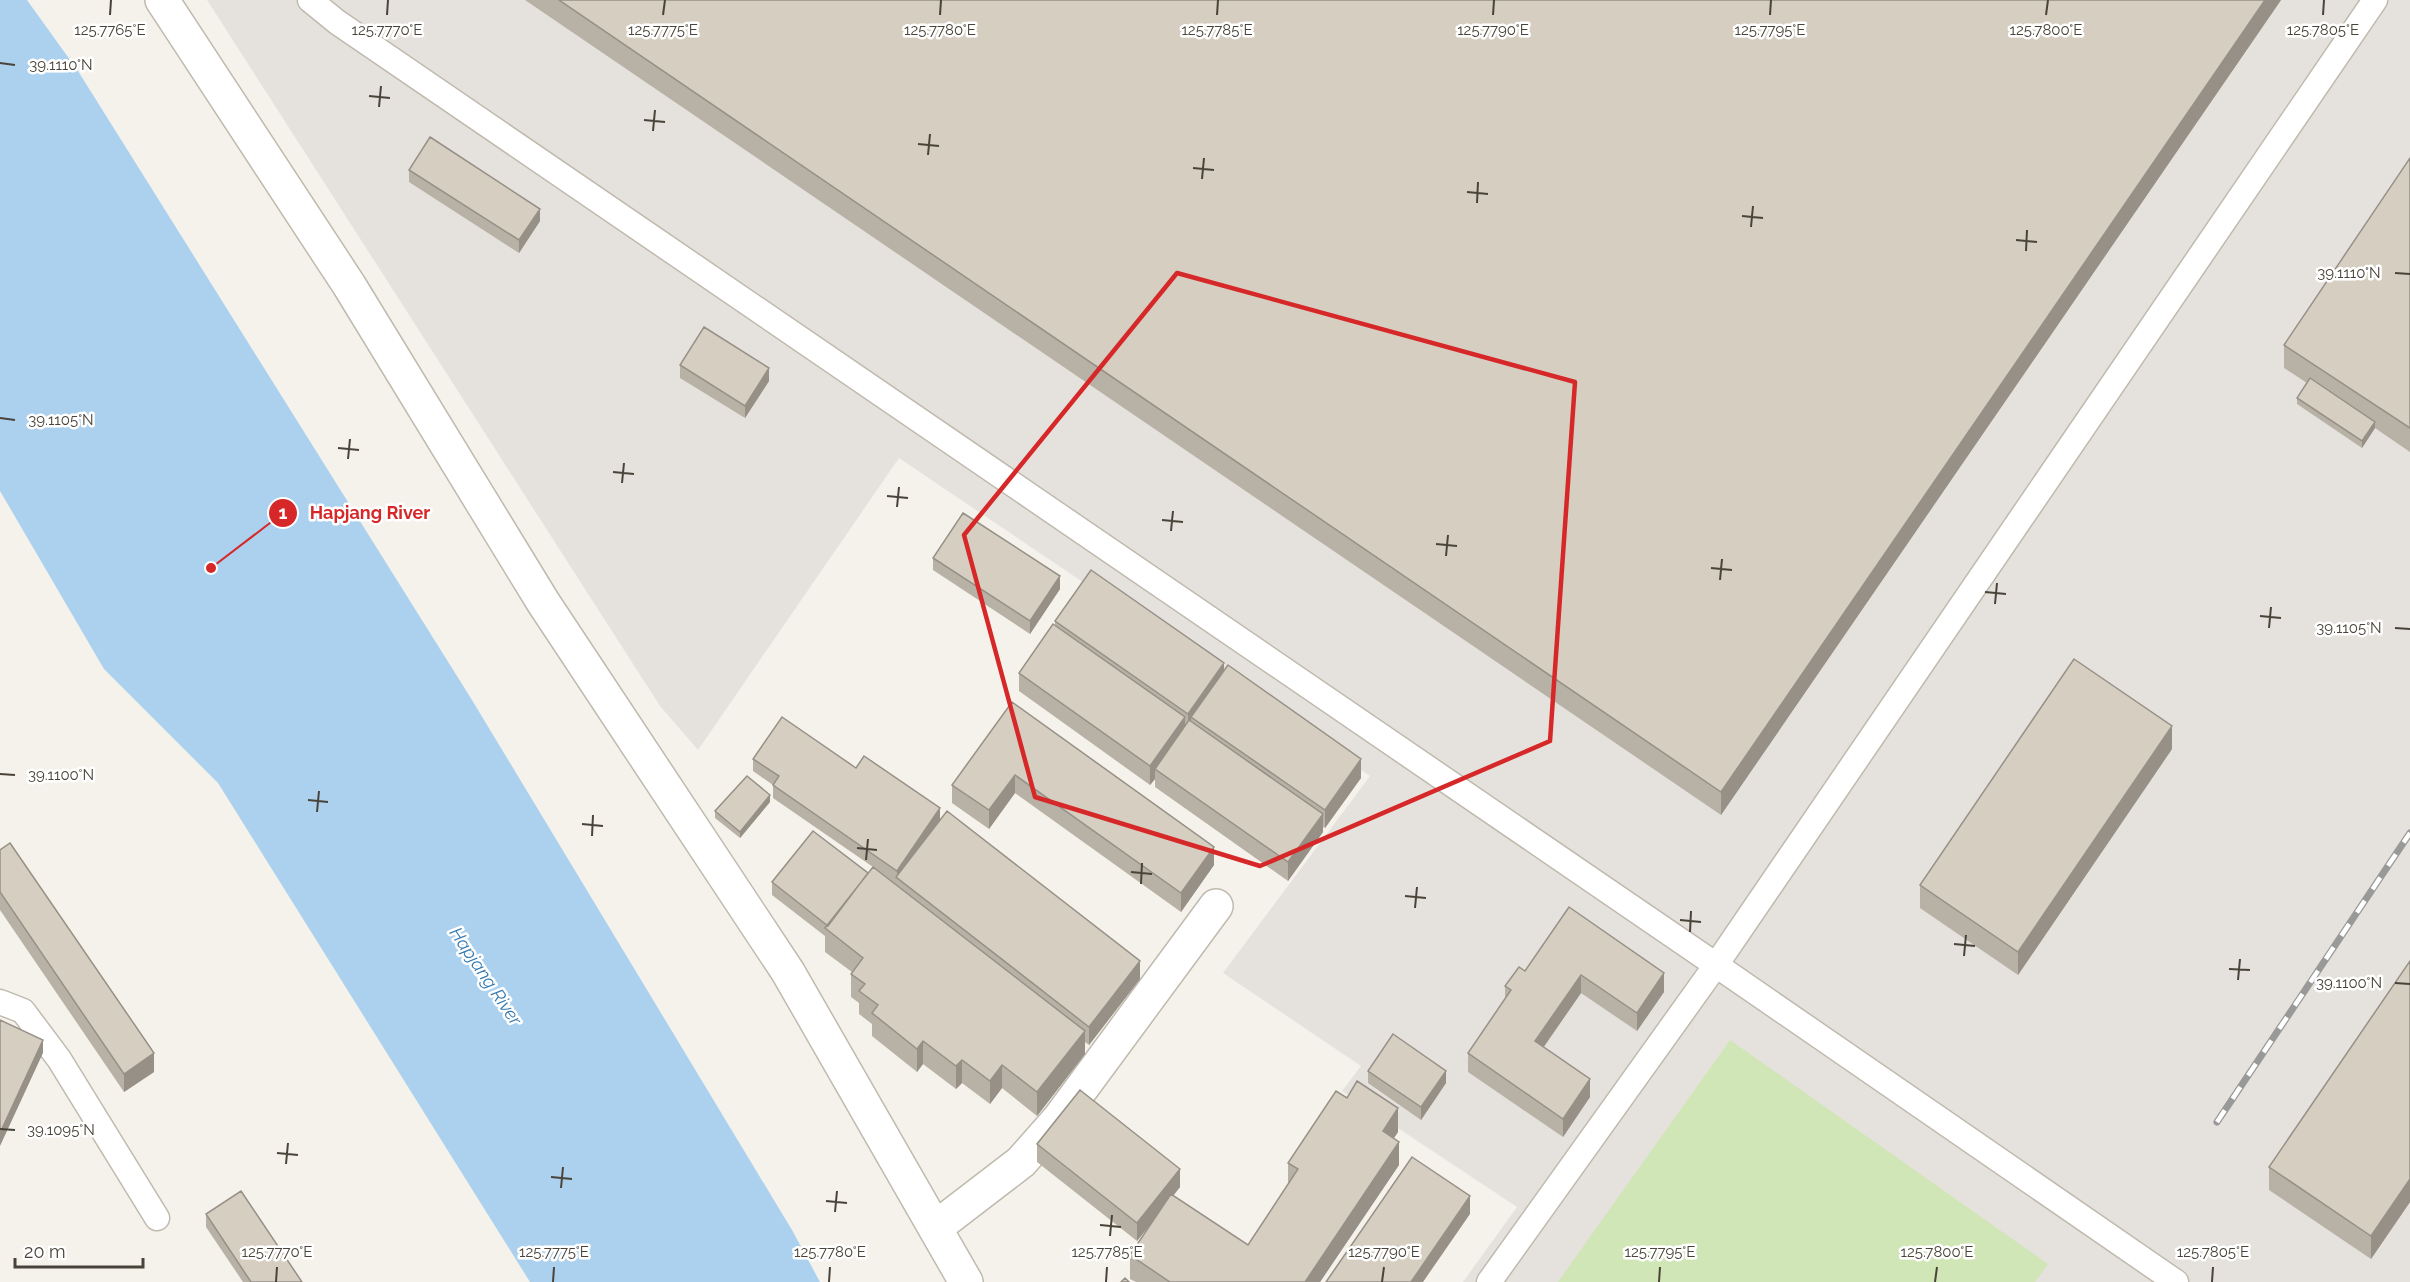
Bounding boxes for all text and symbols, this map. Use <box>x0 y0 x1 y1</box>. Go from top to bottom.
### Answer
text: 125.7765°E <box>74 21 146 39</box>
text: 125.7770°E <box>352 21 422 39</box>
text: 125.7775°E <box>628 21 698 39</box>
text: 125.7780°E <box>904 21 976 39</box>
text: 125.7785°E <box>1181 21 1253 39</box>
text: 125.7790°E <box>1457 21 1529 39</box>
text: 125.7795°E <box>1735 21 1805 39</box>
text: 125.7800°E <box>2010 21 2082 39</box>
text: 125.7805°E <box>2287 21 2359 39</box>
text: 39.1110°N <box>29 56 93 74</box>
text: 39.1110°N <box>2317 264 2381 282</box>
text: 39.1105°N <box>28 411 94 429</box>
callout: Hapjang River <box>268 495 442 531</box>
text: 1 <box>279 502 288 523</box>
text: Hapjang River <box>310 502 430 523</box>
text: 39.1105°N <box>2316 619 2382 637</box>
text: 39.1100°N <box>28 766 94 784</box>
water label: Hapjang River <box>446 923 527 1030</box>
text: 39.1100°N <box>2316 974 2382 992</box>
text: 39.1095°N <box>27 1121 95 1139</box>
scale bar <box>15 1231 142 1269</box>
text: 20 m <box>24 1241 66 1262</box>
text: 125.7770°E <box>242 1243 312 1261</box>
text: 125.7775°E <box>519 1243 589 1261</box>
text: 125.7780°E <box>794 1243 866 1261</box>
text: 125.7785°E <box>1071 1243 1143 1261</box>
text: 125.7790°E <box>1348 1243 1420 1261</box>
text: 125.7795°E <box>1625 1243 1695 1261</box>
text: 125.7800°E <box>1901 1243 1973 1261</box>
text: 125.7805°E <box>2177 1243 2249 1261</box>

